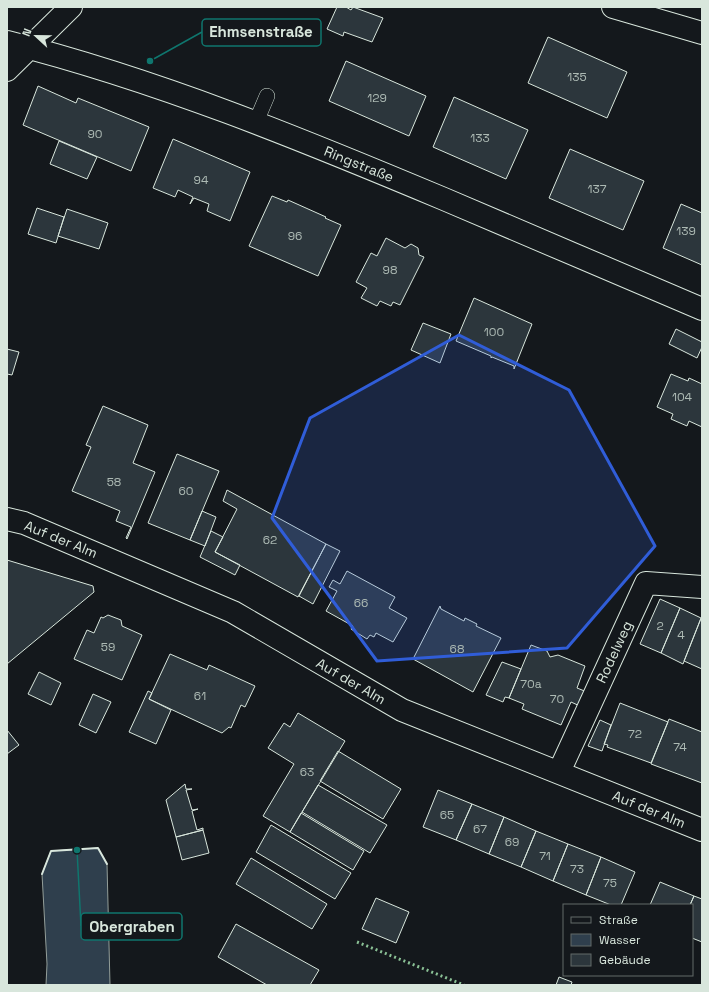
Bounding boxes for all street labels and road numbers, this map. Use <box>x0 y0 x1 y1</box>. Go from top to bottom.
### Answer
street label: Ringstraße <box>321 142 397 186</box>
street label: Auf der Alm <box>22 516 100 562</box>
street label: Rodelweg <box>592 618 636 686</box>
street label: Auf der Alm <box>313 654 389 708</box>
street label: Auf der Alm <box>610 786 688 832</box>

